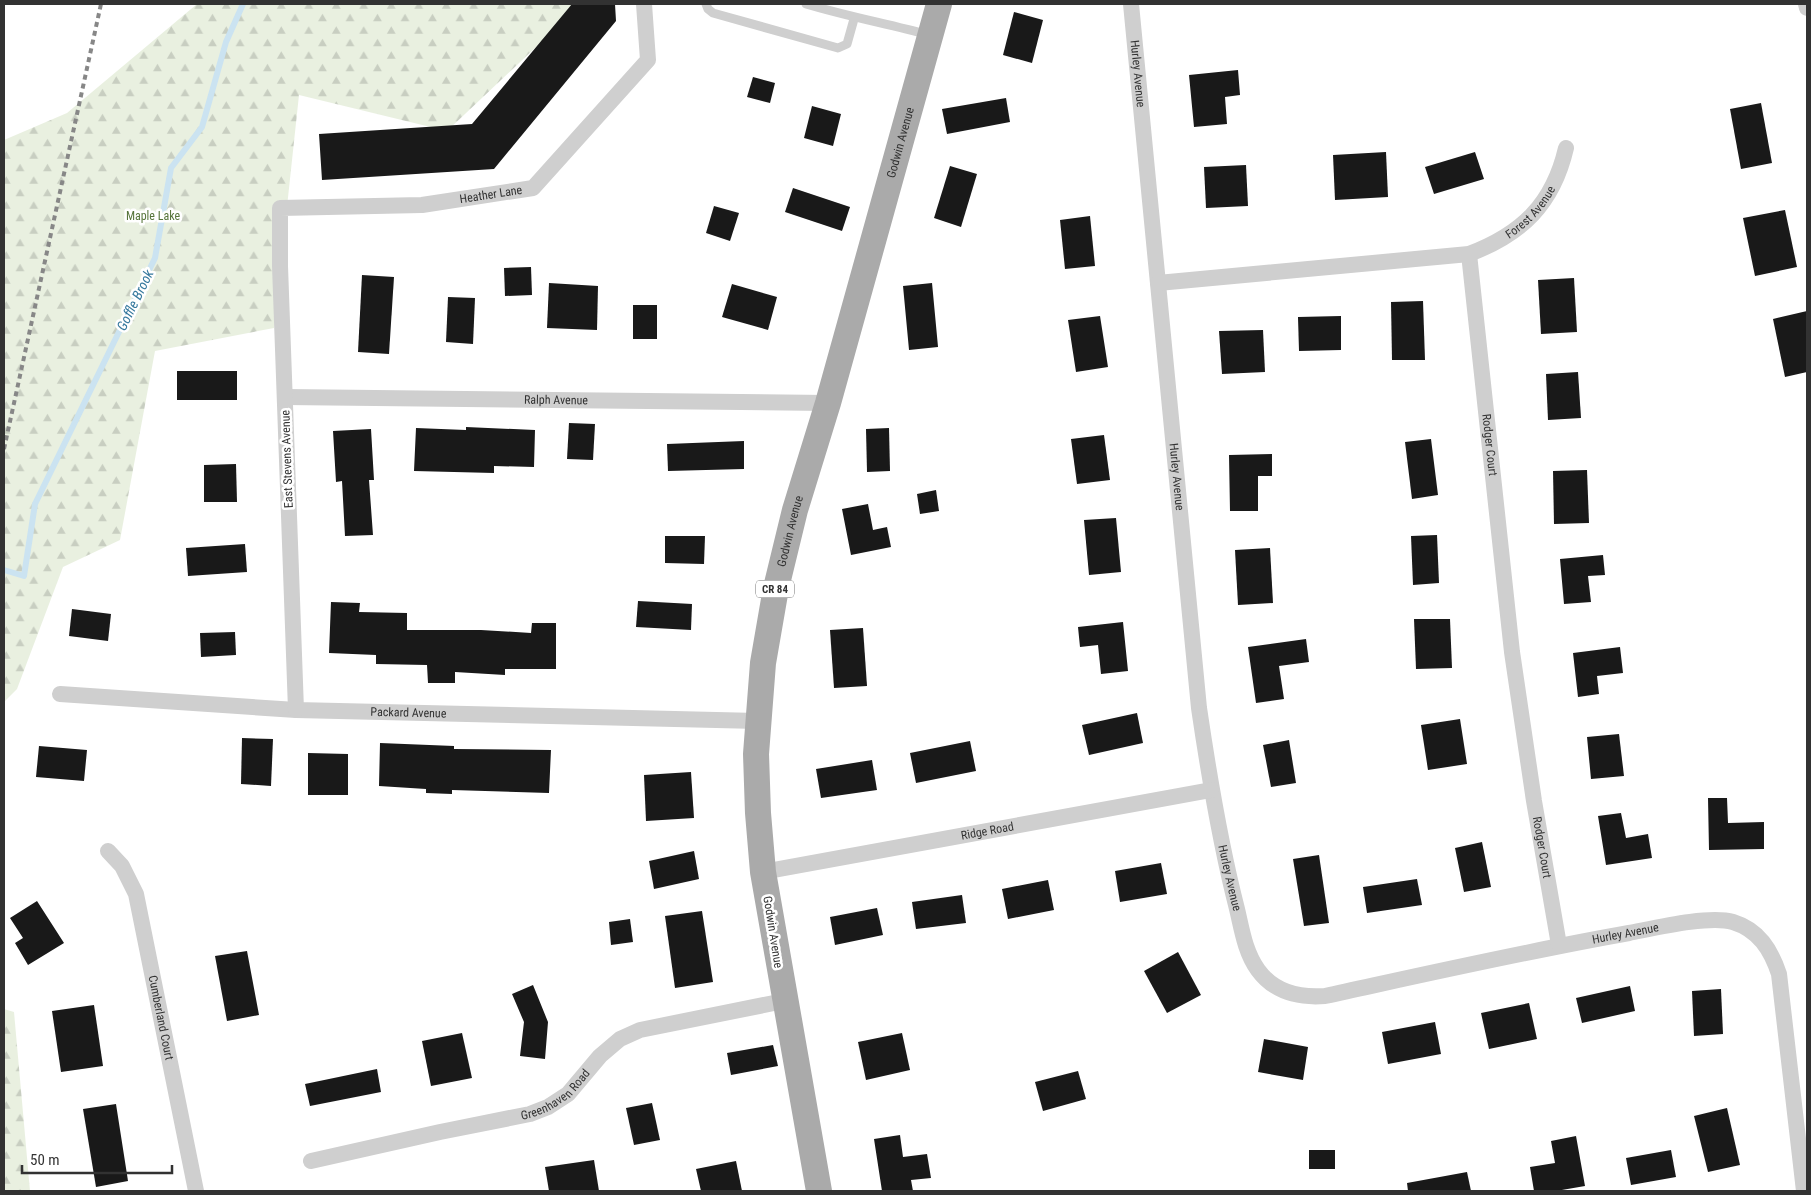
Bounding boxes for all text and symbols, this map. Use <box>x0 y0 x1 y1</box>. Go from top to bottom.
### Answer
street label: Hurley Avenue <box>1128 39 1148 108</box>
street label: Godwin Avenue <box>884 105 917 180</box>
street label: Heather Lane <box>459 183 524 206</box>
street label: Forest Avenue <box>1503 183 1558 241</box>
park label: Maple Lake <box>126 209 180 223</box>
water label: Goffle Brook <box>113 266 157 333</box>
street label: Ralph Avenue <box>524 393 588 407</box>
street label: East Stevens Avenue <box>278 409 296 508</box>
street label: Rodger Court <box>1479 413 1500 477</box>
street label: Hurley Avenue <box>1166 442 1187 511</box>
street label: Godwin Avenue <box>774 494 806 568</box>
road number: CR 84 <box>756 580 794 598</box>
street label: Packard Avenue <box>370 705 447 721</box>
street label: Rodger Court <box>1530 815 1554 880</box>
street label: Ridge Road <box>960 819 1015 843</box>
street label: Hurley Avenue <box>1215 844 1244 913</box>
street label: Godwin Avenue <box>760 895 786 969</box>
street label: Hurley Avenue <box>1591 920 1660 947</box>
street label: Cumberland Court <box>146 974 176 1062</box>
street label: Greenhaven Road <box>520 1066 593 1123</box>
scale bar <box>22 1142 172 1174</box>
text: 50 m <box>30 1151 60 1169</box>

